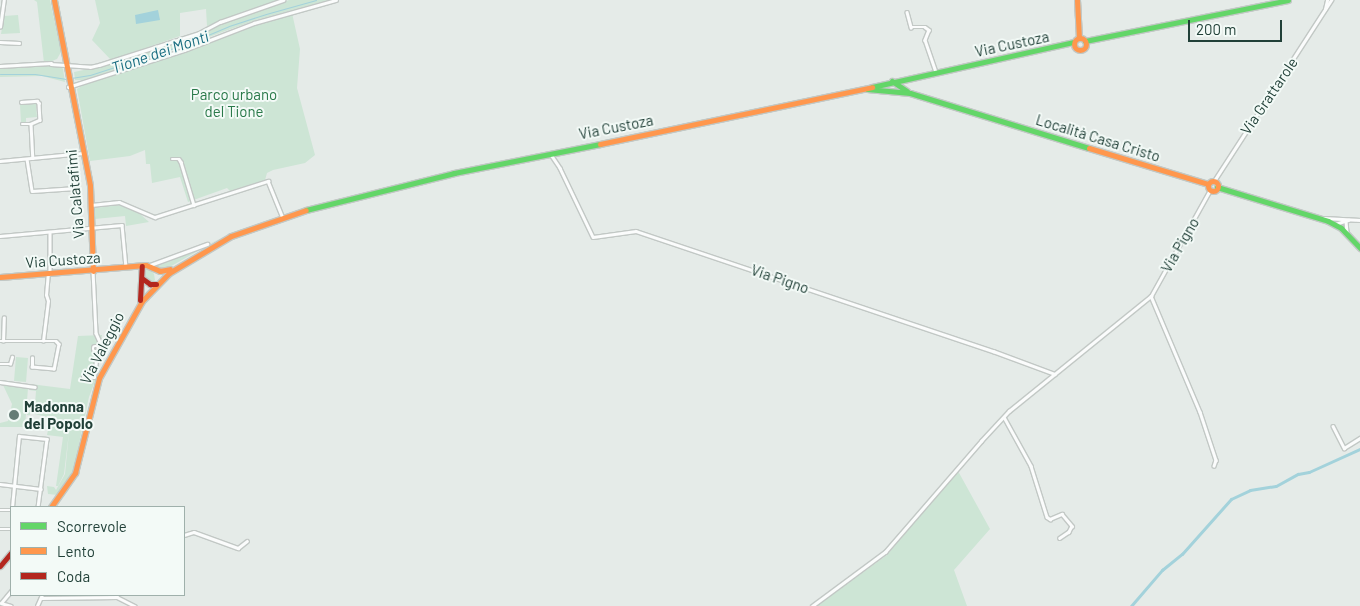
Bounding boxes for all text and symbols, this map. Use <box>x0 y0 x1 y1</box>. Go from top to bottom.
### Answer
scale bar <box>1190 10 1284 42</box>
text: 200 m <box>1196 20 1236 38</box>
water label: Tione dei Monti <box>109 26 211 78</box>
street label: Via Custoza <box>973 27 1051 61</box>
street label: Via Grattarole <box>1237 54 1301 138</box>
park label: Parco urbano del Tione <box>191 85 277 120</box>
street label: Via Custoza <box>577 111 655 143</box>
street label: Località Casa Cristo <box>1034 111 1162 165</box>
street label: Via Calatafimi <box>62 149 88 239</box>
street label: Via Pigno <box>1157 214 1203 276</box>
street label: Via Custoza <box>25 248 101 272</box>
street label: Via Pigno <box>749 261 811 297</box>
street label: Via Valeggio <box>76 309 128 387</box>
place label: Madonna del Popolo <box>24 397 93 432</box>
marker: Madonna del Popolo <box>8 409 20 421</box>
legend <box>10 506 185 596</box>
text: Scorrevole <box>57 517 127 535</box>
text: Lento <box>57 542 95 560</box>
text: Coda <box>57 567 90 585</box>

